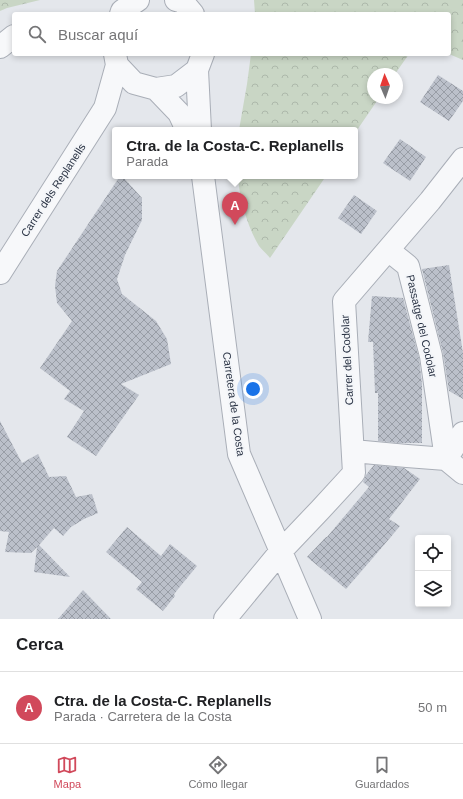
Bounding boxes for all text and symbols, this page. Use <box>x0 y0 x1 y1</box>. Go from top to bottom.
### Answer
search box <box>12 12 451 56</box>
icon: search <box>26 23 48 45</box>
text: Buscar aquí <box>58 26 138 43</box>
north arrow <box>367 68 403 104</box>
popup <box>112 127 358 179</box>
text: Ctra. de la Costa-C. Replanells <box>126 137 344 154</box>
street label: Carrer dels Replanells <box>18 141 88 239</box>
text: Parada <box>126 154 168 169</box>
pin: A <box>222 192 248 225</box>
street label: Passatge del Codolar <box>404 273 440 379</box>
street label: Carrer del Codolar <box>339 314 355 405</box>
street label: Carretera de la Costa <box>221 351 247 458</box>
your location <box>243 379 263 399</box>
map controls <box>415 535 451 607</box>
button: locate <box>415 535 451 571</box>
button: layers <box>415 571 451 607</box>
text: Cerca <box>16 635 63 654</box>
text: Ctra. de la Costa-C. Replanells <box>54 692 272 709</box>
text: A <box>24 700 34 715</box>
text: 50 m <box>418 700 447 715</box>
text: Parada · Carretera de la Costa <box>54 709 232 724</box>
tab: Mapa <box>54 754 81 790</box>
tab: Cómo llegar <box>188 754 248 790</box>
tab: Guardados <box>355 754 409 790</box>

